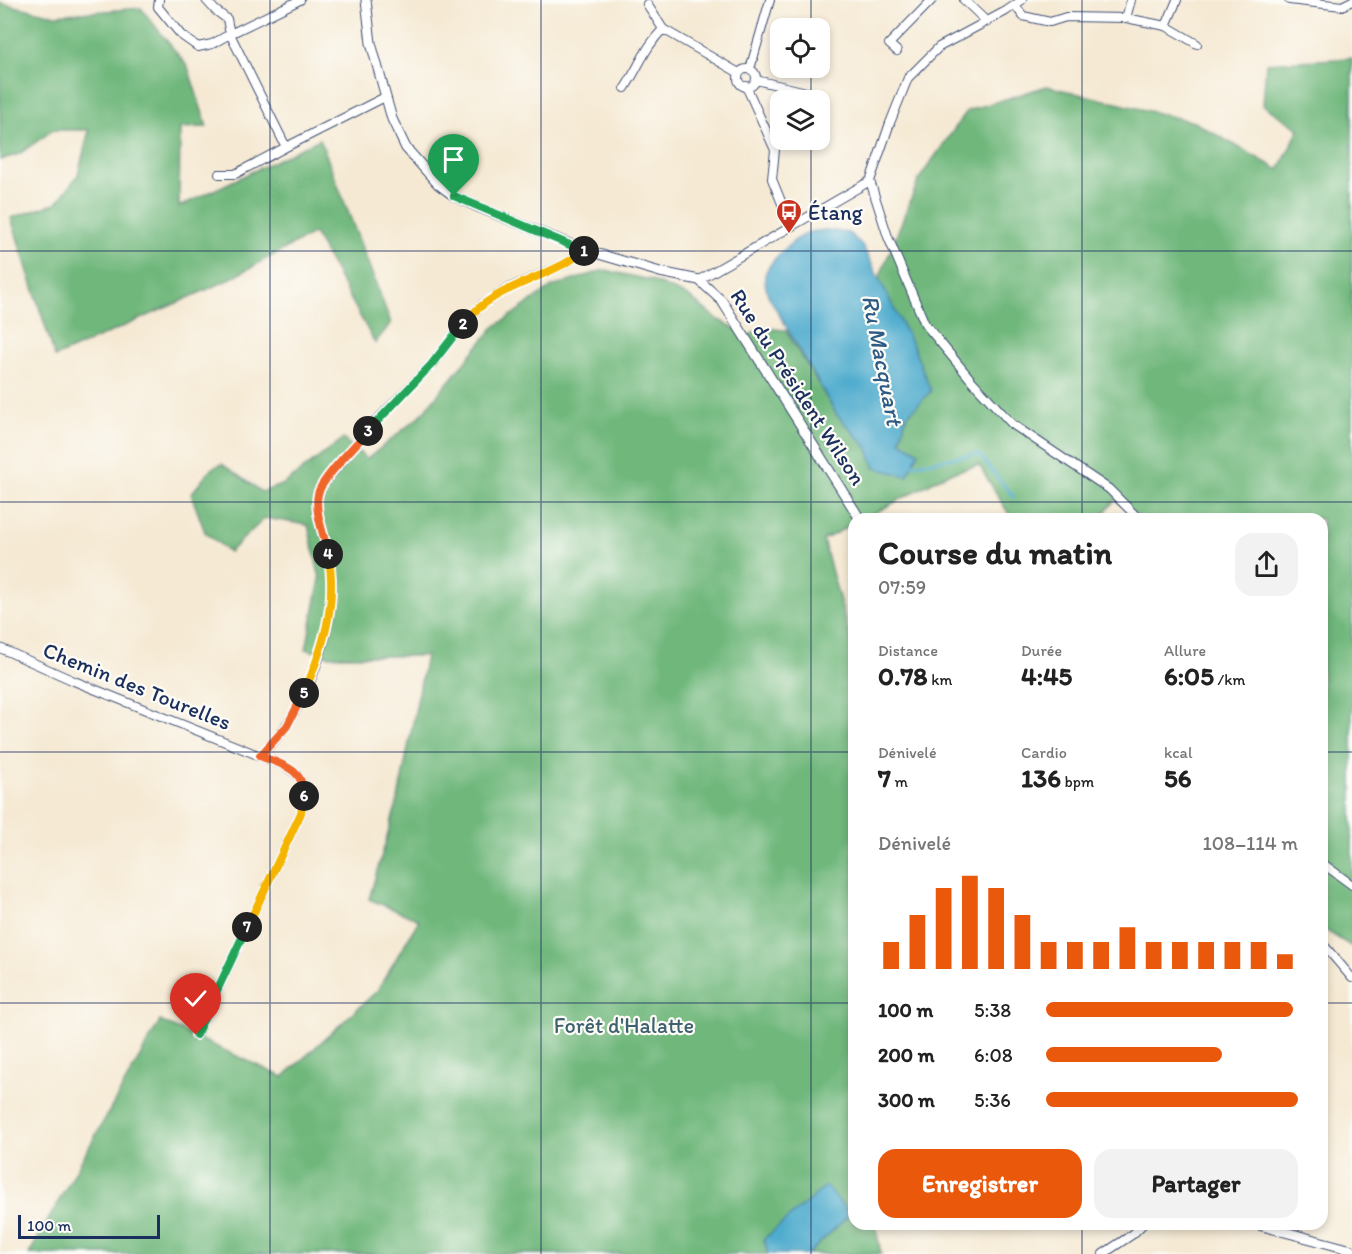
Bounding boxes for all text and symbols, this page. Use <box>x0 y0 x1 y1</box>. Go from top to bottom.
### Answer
map controls <box>770 18 830 150</box>
button: locate <box>770 18 830 78</box>
button: layers <box>770 90 830 150</box>
pin <box>428 134 479 196</box>
icon: arrive <box>437 143 470 176</box>
bus stop icon: Étang <box>774 197 804 235</box>
place label: Étang <box>808 199 864 226</box>
pin: 1 <box>569 236 599 266</box>
text: 1 <box>580 241 588 260</box>
street label: Rue du Président Wilson <box>724 284 872 491</box>
water label: Ru Macquart <box>856 292 910 430</box>
pin: 2 <box>448 309 478 339</box>
text: 2 <box>459 314 467 333</box>
pin: 3 <box>353 416 383 446</box>
text: 3 <box>364 421 372 440</box>
text: Course du matin <box>878 533 1112 572</box>
button: share <box>1235 533 1298 596</box>
pin: 4 <box>313 539 343 569</box>
text: 4 <box>323 544 333 563</box>
text: 07:59 <box>878 575 926 599</box>
street label: Chemin des Tourelles <box>39 636 235 736</box>
text: Distance <box>878 641 938 660</box>
text: Durée <box>1021 641 1062 660</box>
text: Allure <box>1164 641 1206 660</box>
text: 0.78 <box>878 660 928 692</box>
text: 4:45 <box>1021 660 1072 692</box>
text: 6:05 <box>1164 660 1214 692</box>
text: km <box>928 670 952 689</box>
text: /km <box>1214 670 1245 689</box>
pin: 5 <box>289 678 319 708</box>
text: 5 <box>300 683 308 702</box>
text: Dénivelé <box>878 743 937 762</box>
text: Cardio <box>1021 743 1067 762</box>
text: kcal <box>1164 743 1192 762</box>
text: 7 <box>878 762 891 794</box>
text: 136 <box>1021 762 1061 794</box>
text: 56 <box>1164 762 1191 794</box>
text: m <box>891 772 908 791</box>
text: bpm <box>1061 772 1094 791</box>
pin: 6 <box>289 781 319 811</box>
text: 6 <box>300 786 308 805</box>
text: Dénivelé <box>878 831 951 855</box>
text: 108–114 m <box>1202 831 1298 855</box>
pin: 7 <box>232 912 262 942</box>
text: 7 <box>243 917 251 936</box>
pin <box>170 973 221 1035</box>
icon: check <box>179 982 212 1015</box>
text: 100 m <box>878 998 933 1022</box>
text: 5:38 <box>974 998 1011 1022</box>
park label: Forêt d'Halatte <box>554 1012 694 1039</box>
text: 200 m <box>878 1043 934 1067</box>
text: 6:08 <box>974 1043 1013 1067</box>
text: 300 m <box>878 1088 935 1112</box>
text: 5:36 <box>974 1088 1011 1112</box>
button: Enregistrer <box>878 1149 1082 1218</box>
button: Partager <box>1094 1149 1298 1218</box>
scale bar <box>18 1212 160 1240</box>
text: 100 m <box>27 1216 71 1235</box>

